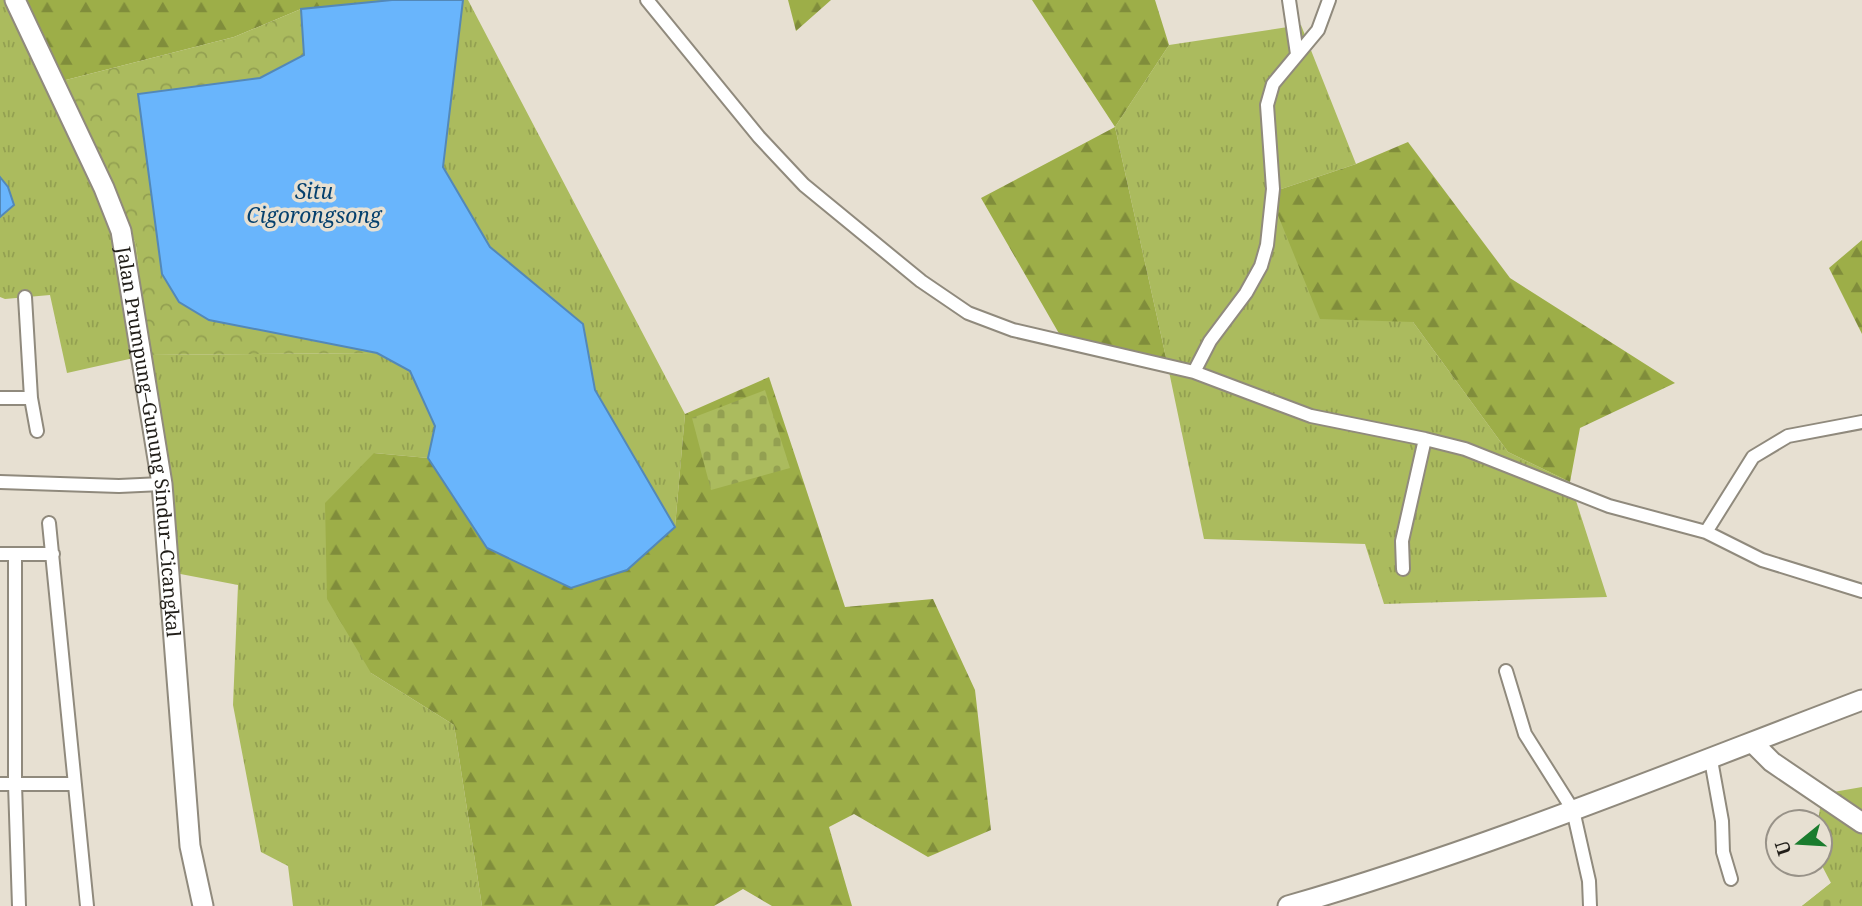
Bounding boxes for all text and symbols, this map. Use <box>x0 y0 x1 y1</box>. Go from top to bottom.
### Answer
water label: Situ Cigorongsong <box>246 177 383 229</box>
street label: Jalan Prumpung–Gunung Sindur–Cicangkal <box>111 243 187 638</box>
north arrow <box>1764 808 1834 878</box>
text: U <box>1768 837 1797 859</box>

